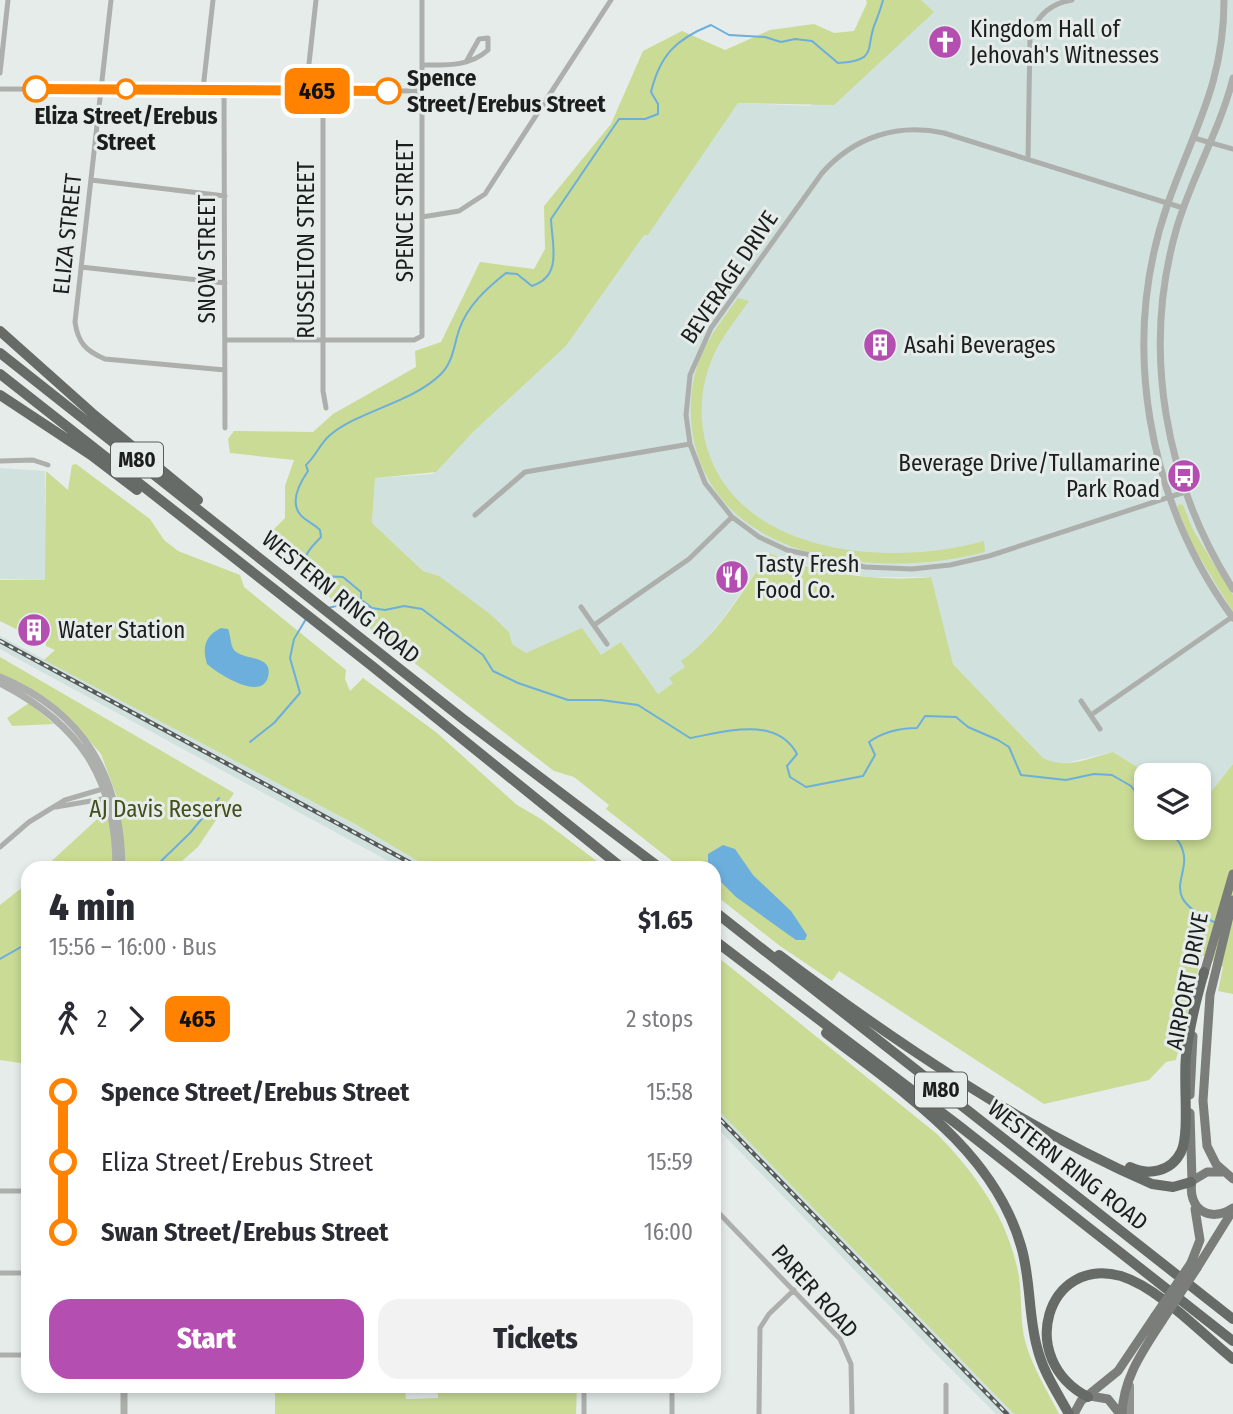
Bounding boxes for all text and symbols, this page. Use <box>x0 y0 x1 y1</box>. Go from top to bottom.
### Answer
place label: Kingdom Hall of Jehovah's Witnesses <box>970 15 1159 69</box>
church icon: Kingdom Hall of Jehovah's Witnesses <box>926 23 964 61</box>
place label: Spence Street/Erebus Street <box>407 64 607 118</box>
line badge: 465 <box>277 68 357 114</box>
unlabelled marker <box>23 76 49 102</box>
text: 465 <box>299 77 335 105</box>
marker: Spence Street/Erebus Street <box>375 78 401 104</box>
marker: Eliza Street/Erebus Street <box>116 79 136 99</box>
place label: Eliza Street/Erebus Street <box>34 102 218 156</box>
street label: SPENCE STREET <box>391 139 419 282</box>
street label: RUSSELTON STREET <box>292 161 320 339</box>
street label: ELIZA STREET <box>47 172 87 296</box>
street label: SNOW STREET <box>193 194 221 323</box>
street label: BEVERAGE DRIVE <box>674 205 784 349</box>
building icon: Asahi Beverages <box>861 326 899 364</box>
place label: Asahi Beverages <box>904 331 1056 359</box>
road number: M80 <box>111 442 163 477</box>
place label: Beverage Drive/Tullamarine Park Road <box>898 449 1160 503</box>
bus stop icon: Beverage Drive/Tullamarine Park Road <box>1165 457 1203 495</box>
street label: WESTERN RING ROAD <box>256 525 426 669</box>
place label: Tasty Fresh Food Co. <box>756 550 860 604</box>
restaurant icon: Tasty Fresh Food Co. <box>713 558 751 596</box>
building icon: Water Station <box>15 611 53 649</box>
place label: Water Station <box>58 616 185 644</box>
map controls <box>1134 763 1211 840</box>
button: layers <box>1134 763 1211 840</box>
park label: AJ Davis Reserve <box>89 795 243 823</box>
text: 4 min <box>49 884 135 930</box>
text: $1.65 <box>638 905 693 936</box>
street label: AIRPORT DRIVE <box>1160 910 1214 1052</box>
text: 15:56 – 16:00 · Bus <box>49 933 217 961</box>
icon: walk <box>49 1000 87 1038</box>
icon: forward <box>117 1000 155 1038</box>
text: 2 <box>97 1005 107 1033</box>
text: 465 <box>179 1005 216 1033</box>
text: 2 stops <box>626 1005 693 1033</box>
road number: M80 <box>915 1072 967 1108</box>
text: Spence Street/Erebus Street <box>101 1077 409 1108</box>
text: 15:58 <box>646 1078 693 1106</box>
street label: WESTERN RING ROAD <box>982 1094 1154 1236</box>
text: Eliza Street/Erebus Street <box>101 1147 373 1178</box>
text: 15:59 <box>647 1148 693 1176</box>
text: Swan Street/Erebus Street <box>101 1217 388 1248</box>
text: 16:00 <box>644 1218 693 1246</box>
street label: PARER ROAD <box>766 1239 864 1343</box>
button: Start <box>49 1299 364 1379</box>
button: Tickets <box>378 1299 693 1379</box>

